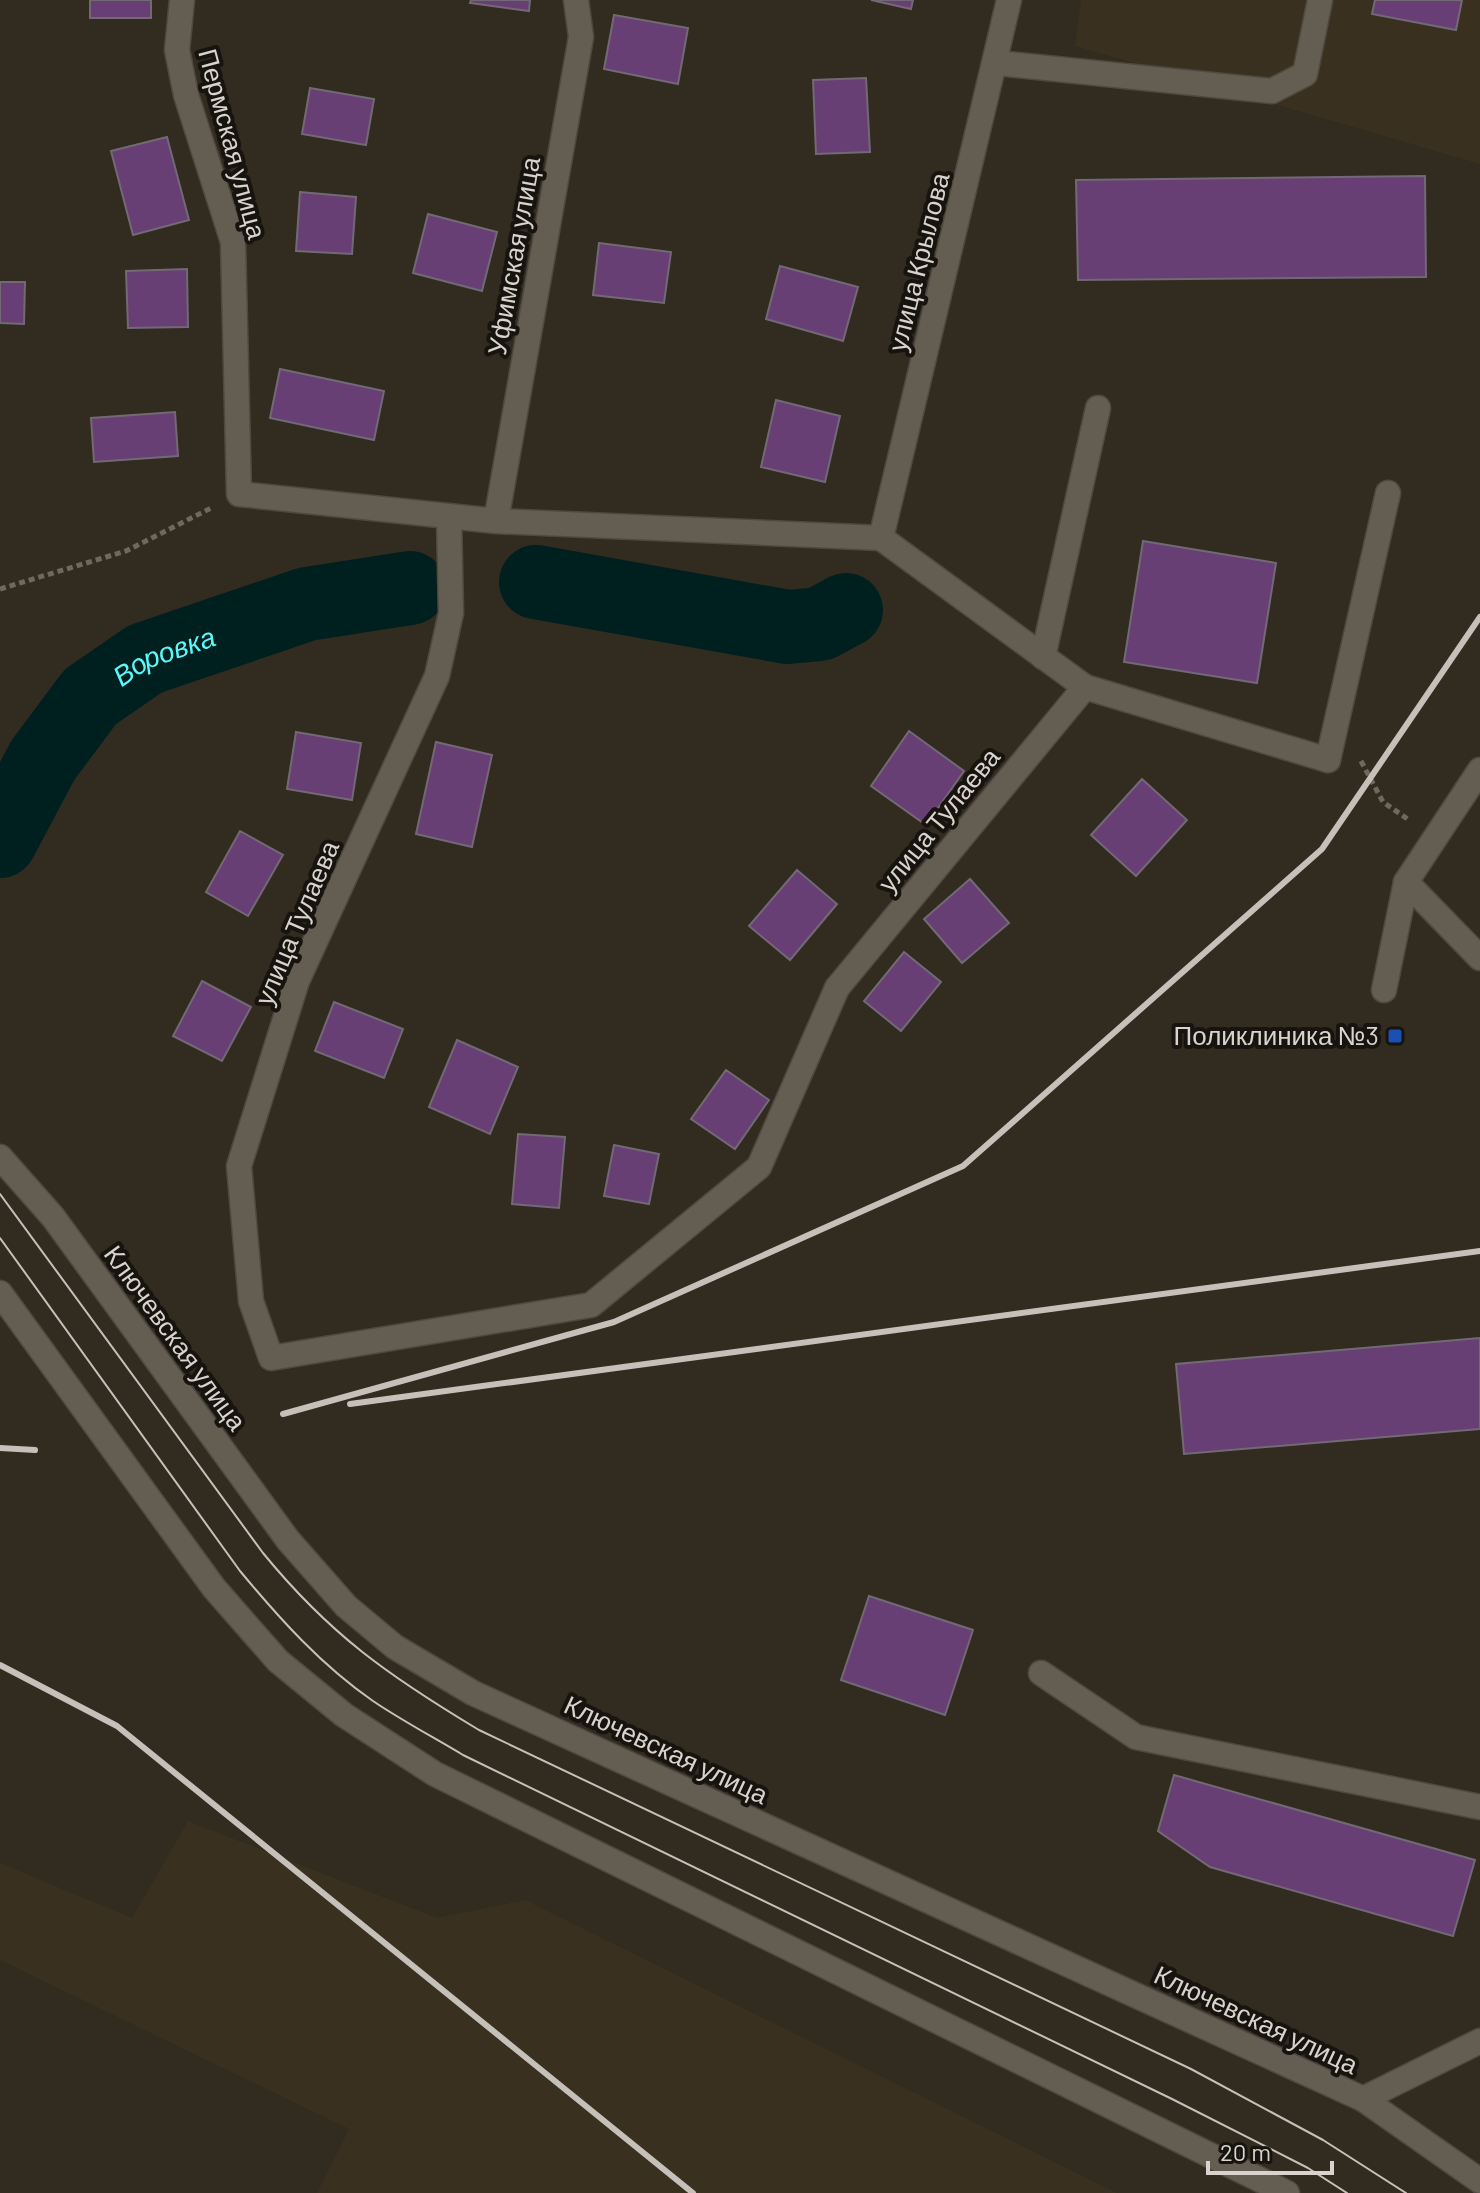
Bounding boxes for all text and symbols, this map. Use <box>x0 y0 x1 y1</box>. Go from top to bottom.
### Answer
street label: Пермская улица <box>193 45 274 243</box>
street label: Уфимская улица <box>480 154 545 357</box>
street label: улица Крылова <box>880 169 955 354</box>
water label: Воровка <box>105 618 220 692</box>
street label: улица Тулаева <box>871 741 1005 897</box>
street label: улица Тулаева <box>247 835 344 1009</box>
place label: Поликлиника №3 <box>1174 1019 1379 1050</box>
marker: Поликлиника №3 <box>1386 1027 1404 1045</box>
street label: Ключевская улица <box>99 1239 254 1436</box>
street label: Ключевская улица <box>560 1688 774 1810</box>
street label: Ключевская улица <box>1150 1958 1364 2080</box>
scale bar <box>1208 2125 1332 2175</box>
text: 20 m <box>1220 2137 1271 2166</box>

